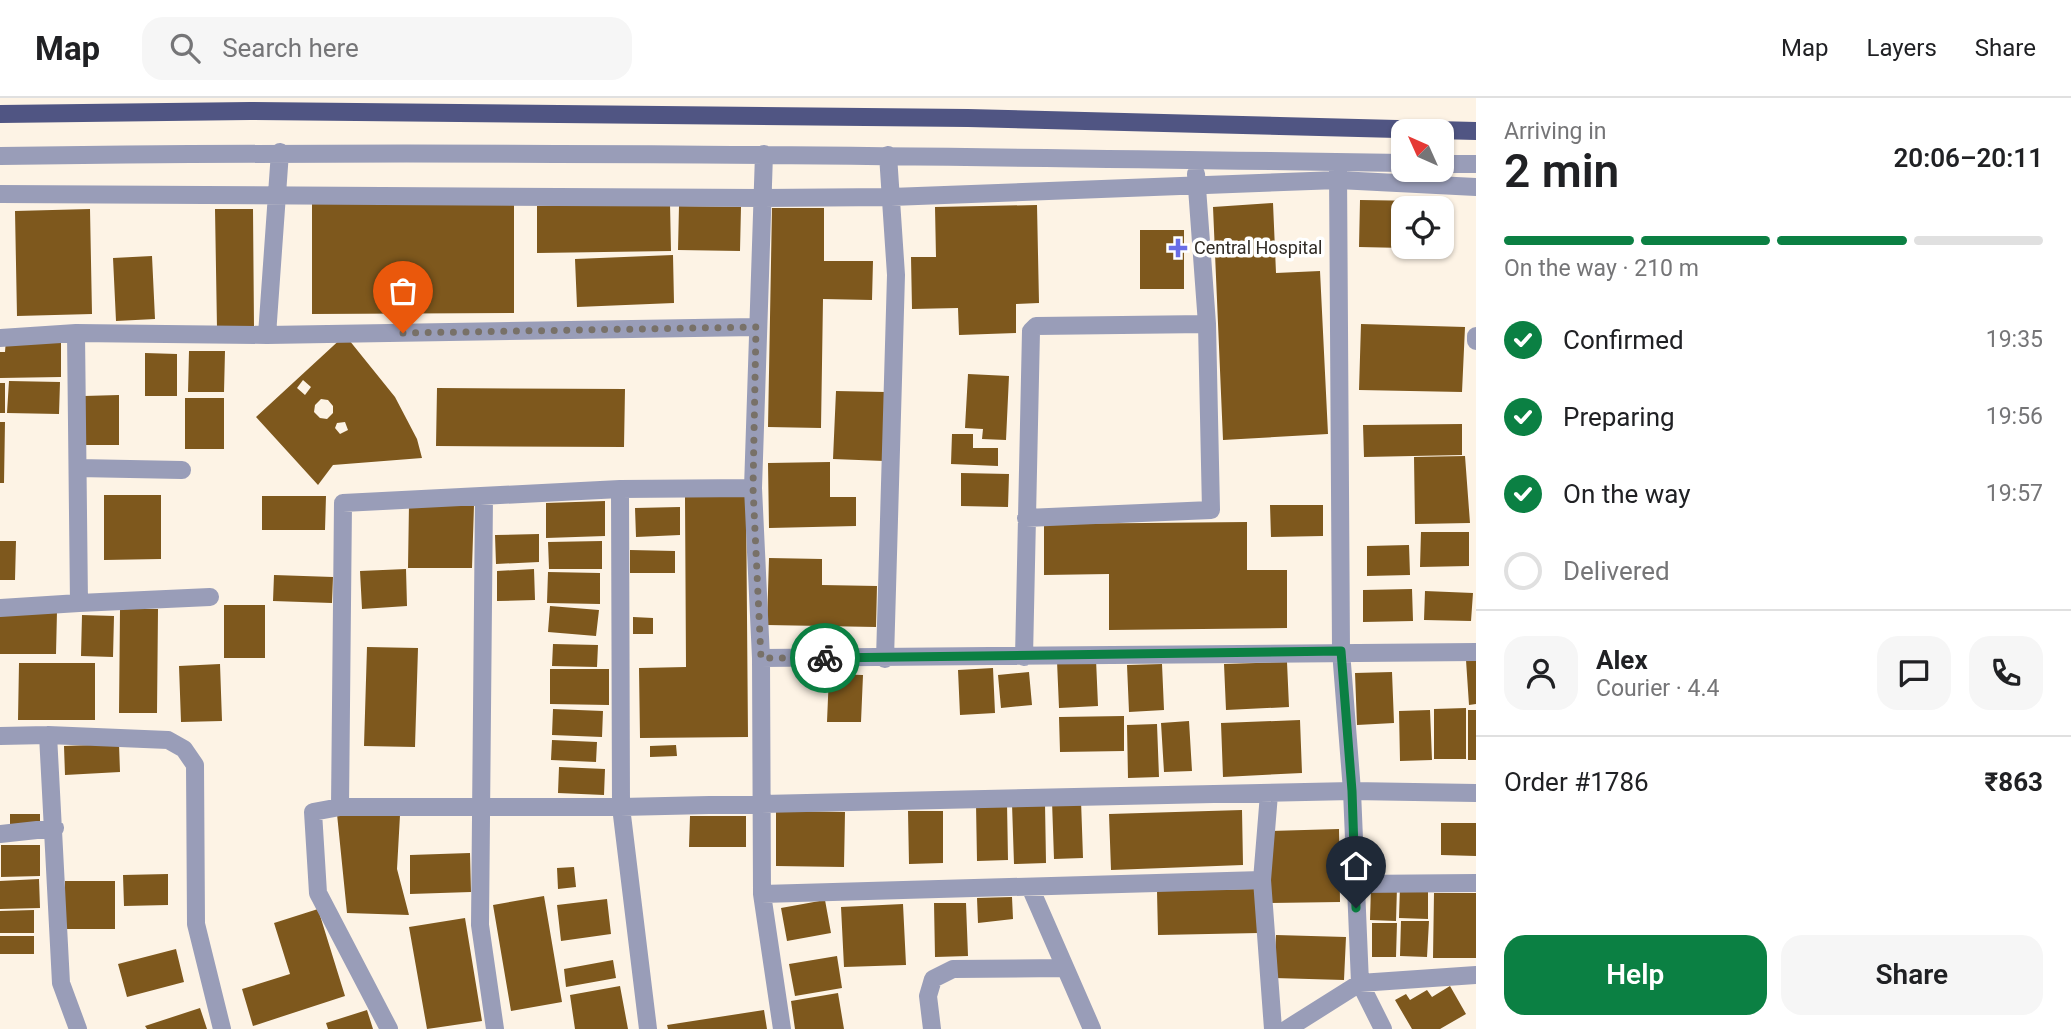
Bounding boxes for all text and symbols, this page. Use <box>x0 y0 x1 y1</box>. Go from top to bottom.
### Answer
search box <box>142 17 632 80</box>
text: Map <box>35 29 100 68</box>
icon: search <box>166 29 204 67</box>
text: Search here <box>222 33 359 63</box>
text: Map <box>1781 34 1829 62</box>
text: Layers <box>1867 34 1937 62</box>
text: Share <box>1975 34 2036 62</box>
text: Arriving in <box>1504 118 1607 145</box>
north arrow <box>1391 119 1454 182</box>
map controls <box>1391 119 1454 259</box>
text: 20:06–20:11 <box>1893 143 2043 173</box>
text: 2 min <box>1504 144 1619 198</box>
button: locate <box>1391 196 1454 259</box>
place label: Central Hospital <box>1194 237 1322 258</box>
marker: Central Hospital <box>1168 238 1188 258</box>
text: On the way · 210 m <box>1504 255 1699 282</box>
pin <box>373 261 433 333</box>
icon: bag <box>384 272 422 310</box>
icon: check <box>1504 321 1542 359</box>
text: Confirmed <box>1563 325 1684 355</box>
text: 19:35 <box>1986 326 2043 353</box>
icon: check <box>1504 398 1542 436</box>
text: Preparing <box>1563 402 1675 432</box>
text: 19:56 <box>1986 403 2043 430</box>
icon: check <box>1504 475 1542 513</box>
text: On the way <box>1563 479 1691 509</box>
text: 19:57 <box>1986 480 2043 507</box>
text: Delivered <box>1563 556 1670 586</box>
courier <box>790 623 860 693</box>
button: person <box>1504 636 1578 710</box>
button: chat <box>1877 636 1951 710</box>
button: phone <box>1969 636 2043 710</box>
icon: bike <box>806 639 844 677</box>
text: Alex <box>1596 645 1648 675</box>
text: Courier · 4.4 <box>1596 675 1719 702</box>
text: Order #1786 <box>1504 767 1649 797</box>
text: ₹863 <box>1985 767 2043 797</box>
pin <box>1326 836 1386 908</box>
icon: home <box>1337 847 1375 885</box>
button: Help <box>1504 935 1767 1015</box>
button: Share <box>1781 935 2043 1015</box>

